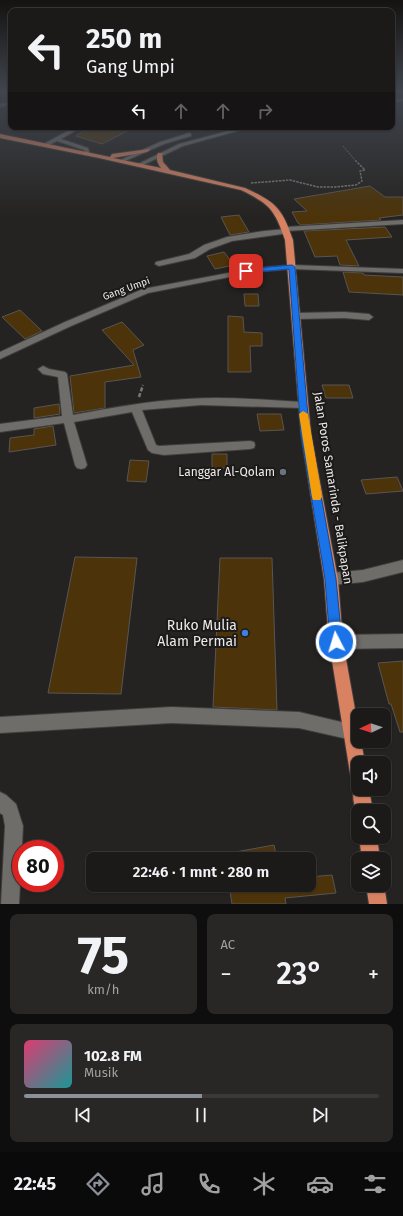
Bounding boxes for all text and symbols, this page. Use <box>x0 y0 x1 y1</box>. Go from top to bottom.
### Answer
text: 250 m <box>86 22 162 55</box>
icon: left <box>20 24 72 76</box>
text: Gang Umpi <box>86 56 175 78</box>
icon: left <box>128 100 150 122</box>
icon: ahead <box>170 100 192 122</box>
icon: ahead <box>212 100 234 122</box>
icon: right <box>254 100 276 122</box>
pin <box>229 254 263 288</box>
icon: arrive <box>235 260 257 282</box>
street label: Gang Umpi <box>101 275 152 303</box>
street label: Jalan Poros Samarinda - Balikpapan <box>311 391 355 585</box>
place label: Langgar Al-Qolam <box>178 465 275 479</box>
marker: Langgar Al-Qolam <box>278 467 288 477</box>
place label: Ruko Mulia Alam Permai <box>157 617 237 650</box>
position arrow <box>315 621 357 663</box>
marker: Ruko Mulia Alam Permai <box>240 628 250 638</box>
north arrow <box>351 708 391 748</box>
map controls <box>351 708 391 892</box>
button: sound <box>351 756 391 796</box>
button: search <box>351 804 391 844</box>
speed limit sign: 80 <box>12 840 64 892</box>
button: layers <box>351 852 391 892</box>
text: 22:46 · 1 mnt · 280 m <box>133 863 269 881</box>
text: 75 <box>77 924 129 987</box>
text: AC <box>221 937 235 952</box>
text: 23° <box>277 956 323 992</box>
text: − <box>221 961 232 988</box>
text: + <box>368 961 379 988</box>
text: km/h <box>87 982 119 997</box>
text: 102.8 FM <box>84 1047 142 1065</box>
text: Musik <box>84 1065 118 1080</box>
icon: previous <box>72 1104 94 1126</box>
icon: pause <box>190 1104 212 1126</box>
icon: next <box>309 1104 331 1126</box>
icon: directions <box>84 1170 112 1198</box>
icon: music <box>139 1170 167 1198</box>
icon: phone <box>195 1170 223 1198</box>
icon: climate <box>250 1170 278 1198</box>
icon: car <box>306 1170 334 1198</box>
icon: filters <box>361 1170 389 1198</box>
text: 22:45 <box>14 1173 56 1195</box>

